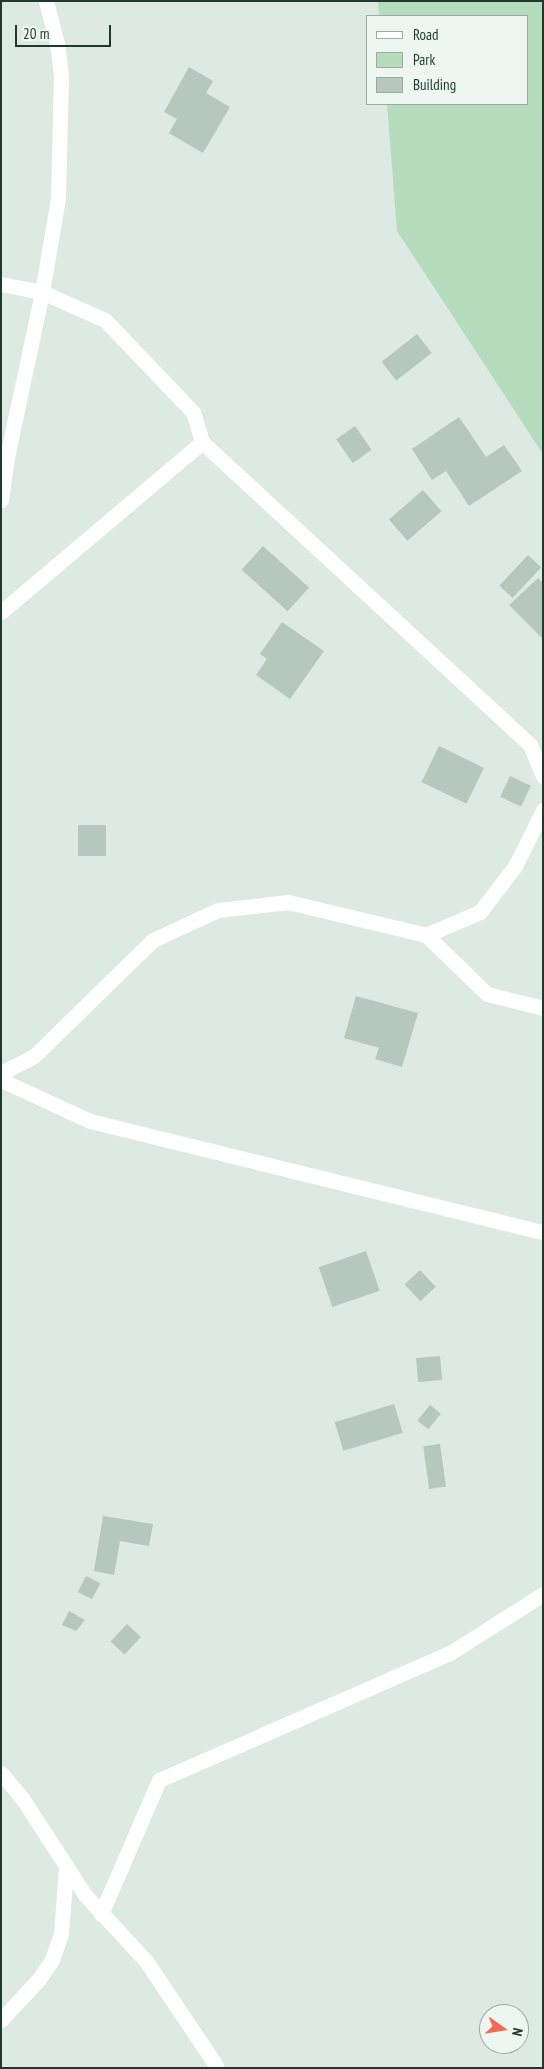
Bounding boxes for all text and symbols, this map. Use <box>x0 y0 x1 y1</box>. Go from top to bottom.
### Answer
scale bar <box>18 15 114 47</box>
legend <box>366 15 529 105</box>
text: 20 m <box>23 24 49 43</box>
text: Road <box>413 25 439 44</box>
text: Park <box>413 50 435 69</box>
text: Building <box>413 75 456 94</box>
north arrow <box>479 2004 529 2054</box>
text: N <box>508 2026 527 2038</box>

